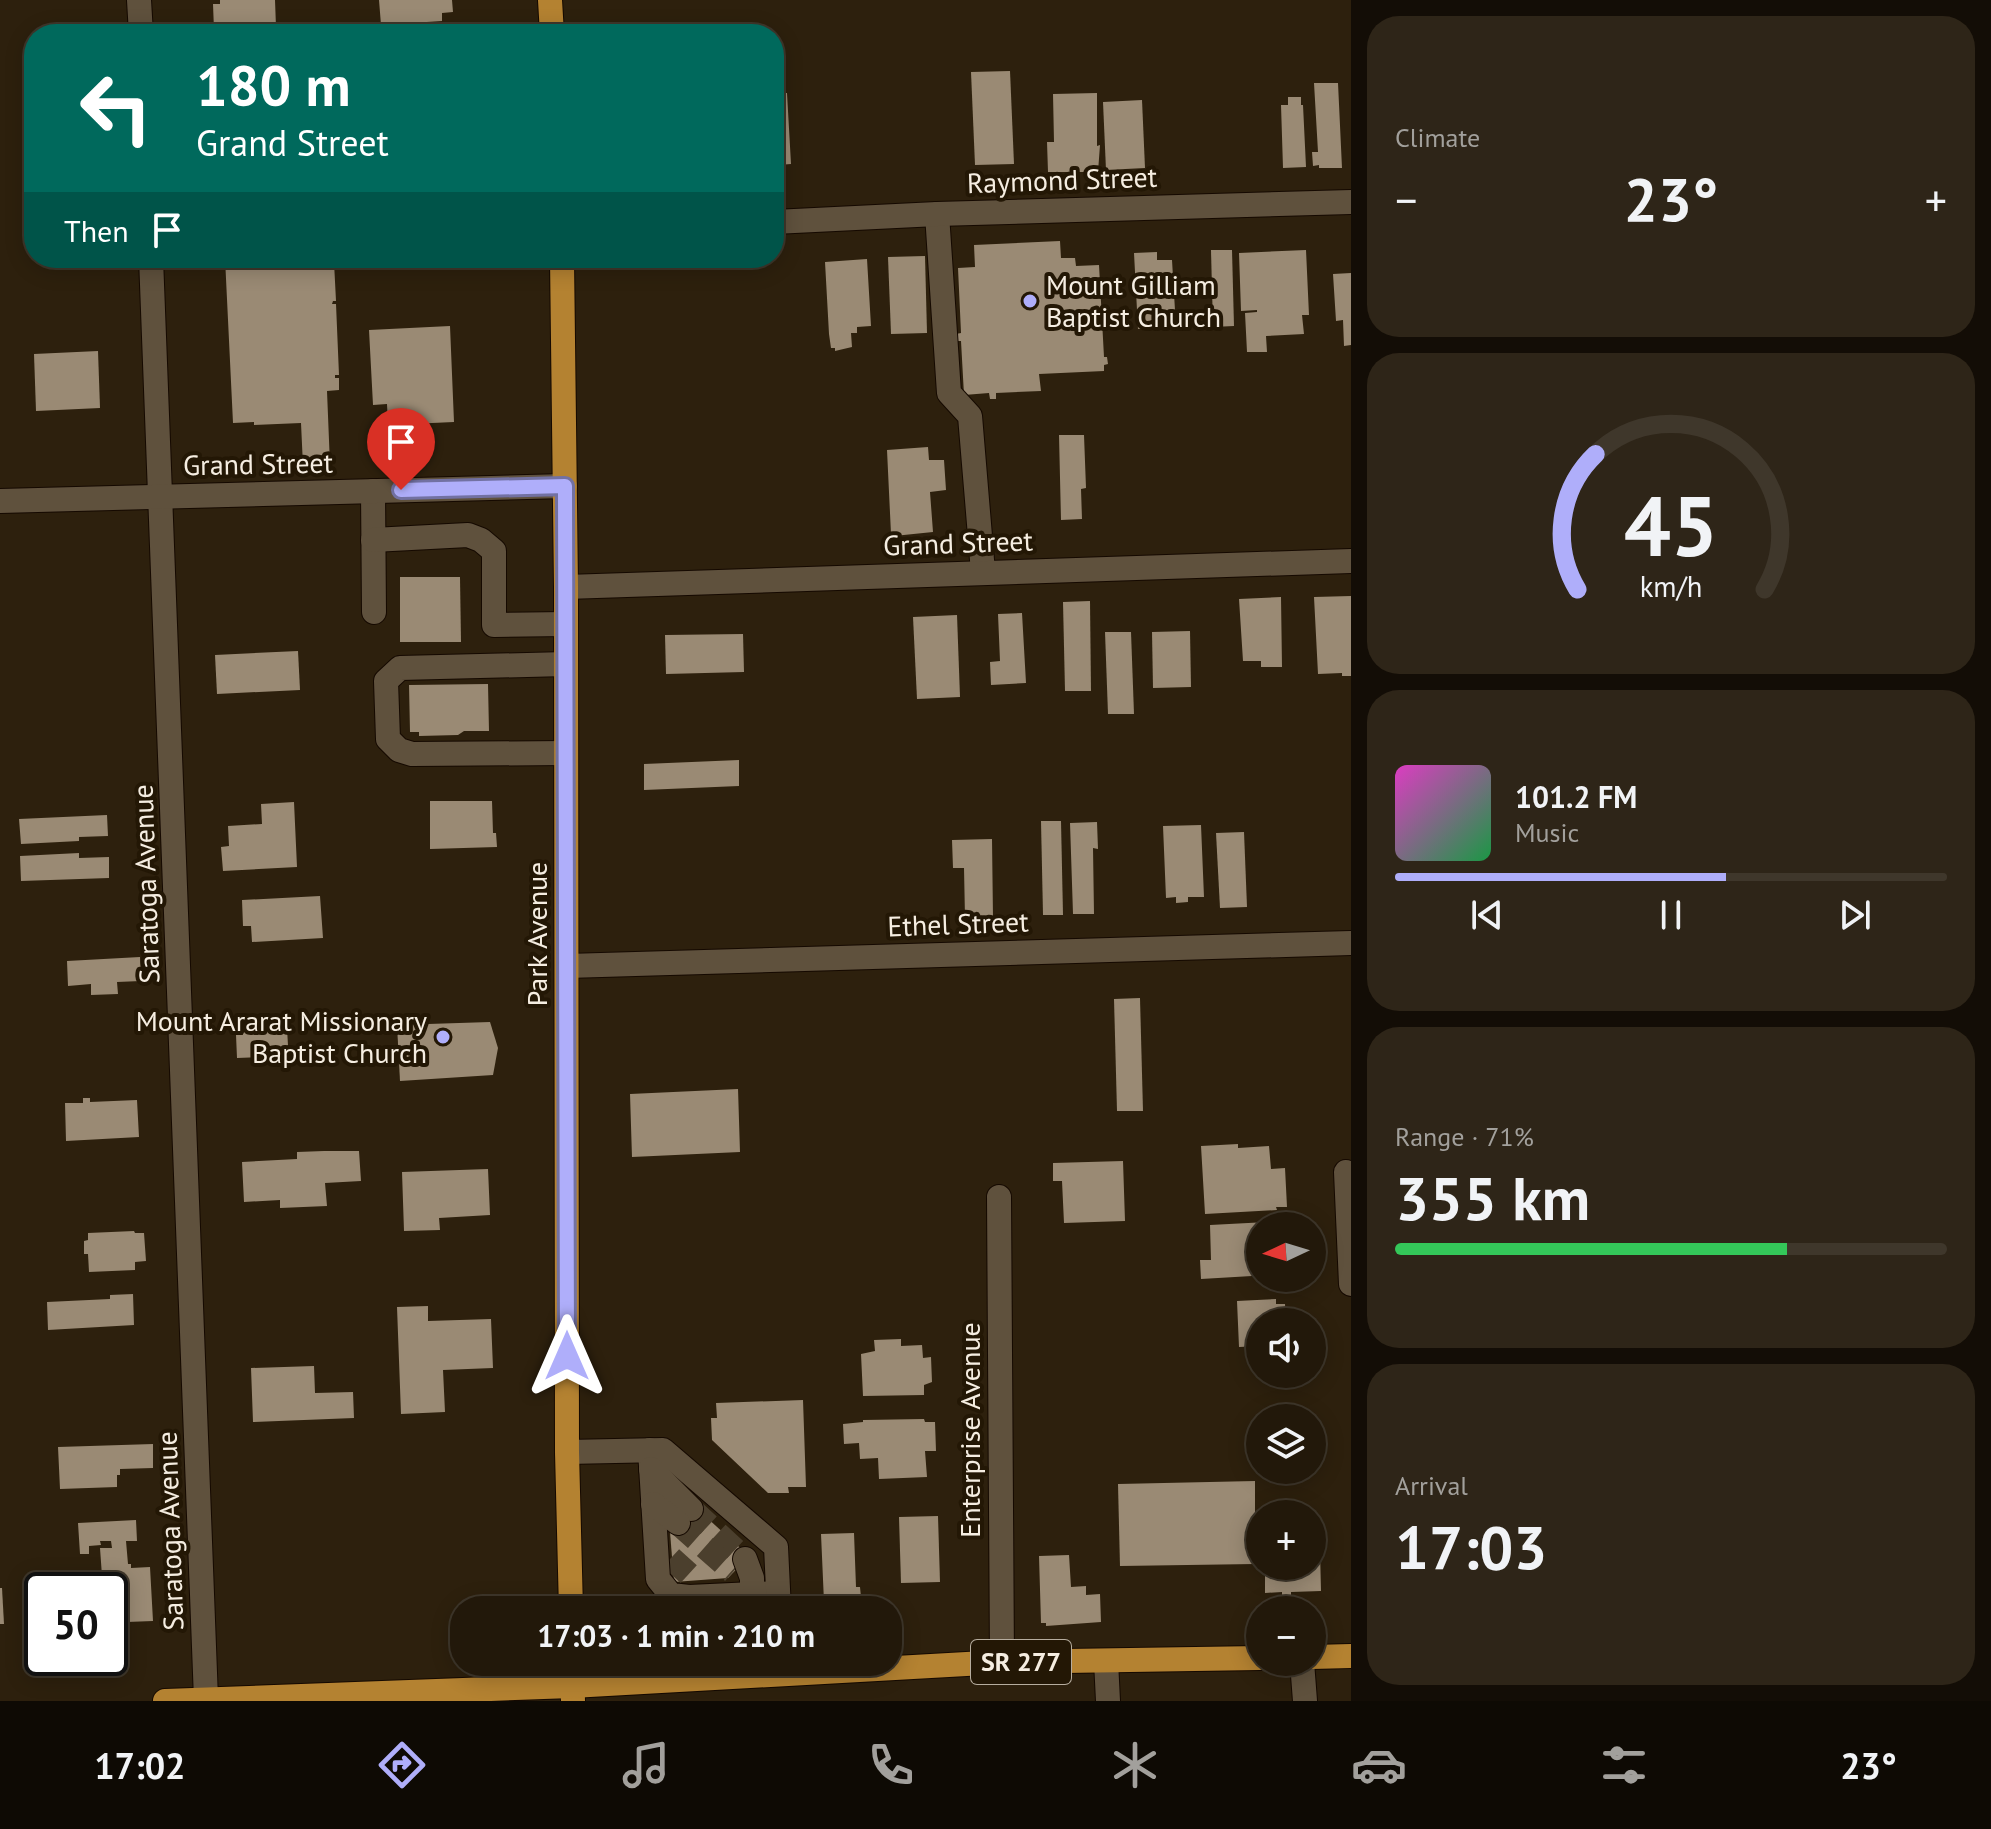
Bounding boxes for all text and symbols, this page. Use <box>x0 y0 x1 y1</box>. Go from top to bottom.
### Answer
text: 180 m <box>196 49 351 121</box>
icon: left <box>64 56 168 160</box>
text: Grand Street <box>196 119 389 166</box>
text: Climate <box>1395 121 1480 154</box>
street label: Raymond Street <box>966 158 1158 201</box>
text: 23° <box>1624 160 1718 238</box>
text: − <box>1395 171 1417 228</box>
text: + <box>1925 171 1947 228</box>
icon: arrive <box>145 208 189 252</box>
text: Then <box>64 211 129 250</box>
place label: Mount Gilliam Baptist Church <box>1046 266 1221 335</box>
marker: Mount Gilliam Baptist Church <box>1021 292 1039 310</box>
pin <box>367 408 435 490</box>
icon: arrive <box>379 420 423 464</box>
street label: Grand Street <box>183 444 334 483</box>
text: 45 <box>1624 470 1718 578</box>
street label: Grand Street <box>882 521 1034 564</box>
text: km/h <box>1640 568 1702 605</box>
text: 101.2 FM <box>1515 777 1637 816</box>
street label: Saratoga Avenue <box>124 784 167 984</box>
text: Music <box>1515 816 1579 849</box>
street label: Park Avenue <box>518 862 555 1006</box>
icon: previous <box>1465 893 1509 937</box>
icon: pause <box>1649 893 1693 937</box>
icon: next <box>1833 893 1877 937</box>
street label: Ethel Street <box>887 903 1030 944</box>
place label: Mount Ararat Missionary Baptist Church <box>136 1002 427 1071</box>
marker: Mount Ararat Missionary Baptist Church <box>434 1028 452 1046</box>
text: Range · 71% <box>1395 1120 1534 1153</box>
text: 355 km <box>1395 1159 1590 1237</box>
north arrow <box>1246 1212 1326 1292</box>
map controls <box>1246 1212 1326 1676</box>
button: sound <box>1246 1308 1326 1388</box>
position arrow <box>525 1314 609 1398</box>
street label: Enterprise Avenue <box>951 1322 988 1538</box>
button: layers <box>1246 1404 1326 1484</box>
street label: Saratoga Avenue <box>148 1431 191 1631</box>
text: Arrival <box>1395 1469 1468 1502</box>
button: + <box>1246 1500 1326 1580</box>
text: 17:03 <box>1395 1508 1547 1586</box>
speed limit sign: 50 <box>24 1572 128 1676</box>
button: − <box>1246 1596 1326 1676</box>
text: 17:03 · 1 min · 210 m <box>537 1616 815 1655</box>
road number: SR 277 <box>971 1640 1071 1684</box>
icon: directions <box>374 1737 430 1793</box>
icon: music <box>618 1737 674 1793</box>
icon: phone <box>863 1737 919 1793</box>
icon: climate <box>1107 1737 1163 1793</box>
icon: car <box>1351 1737 1407 1793</box>
icon: filters <box>1596 1737 1652 1793</box>
text: 17:02 <box>94 1742 186 1789</box>
text: 23° <box>1840 1742 1897 1789</box>

